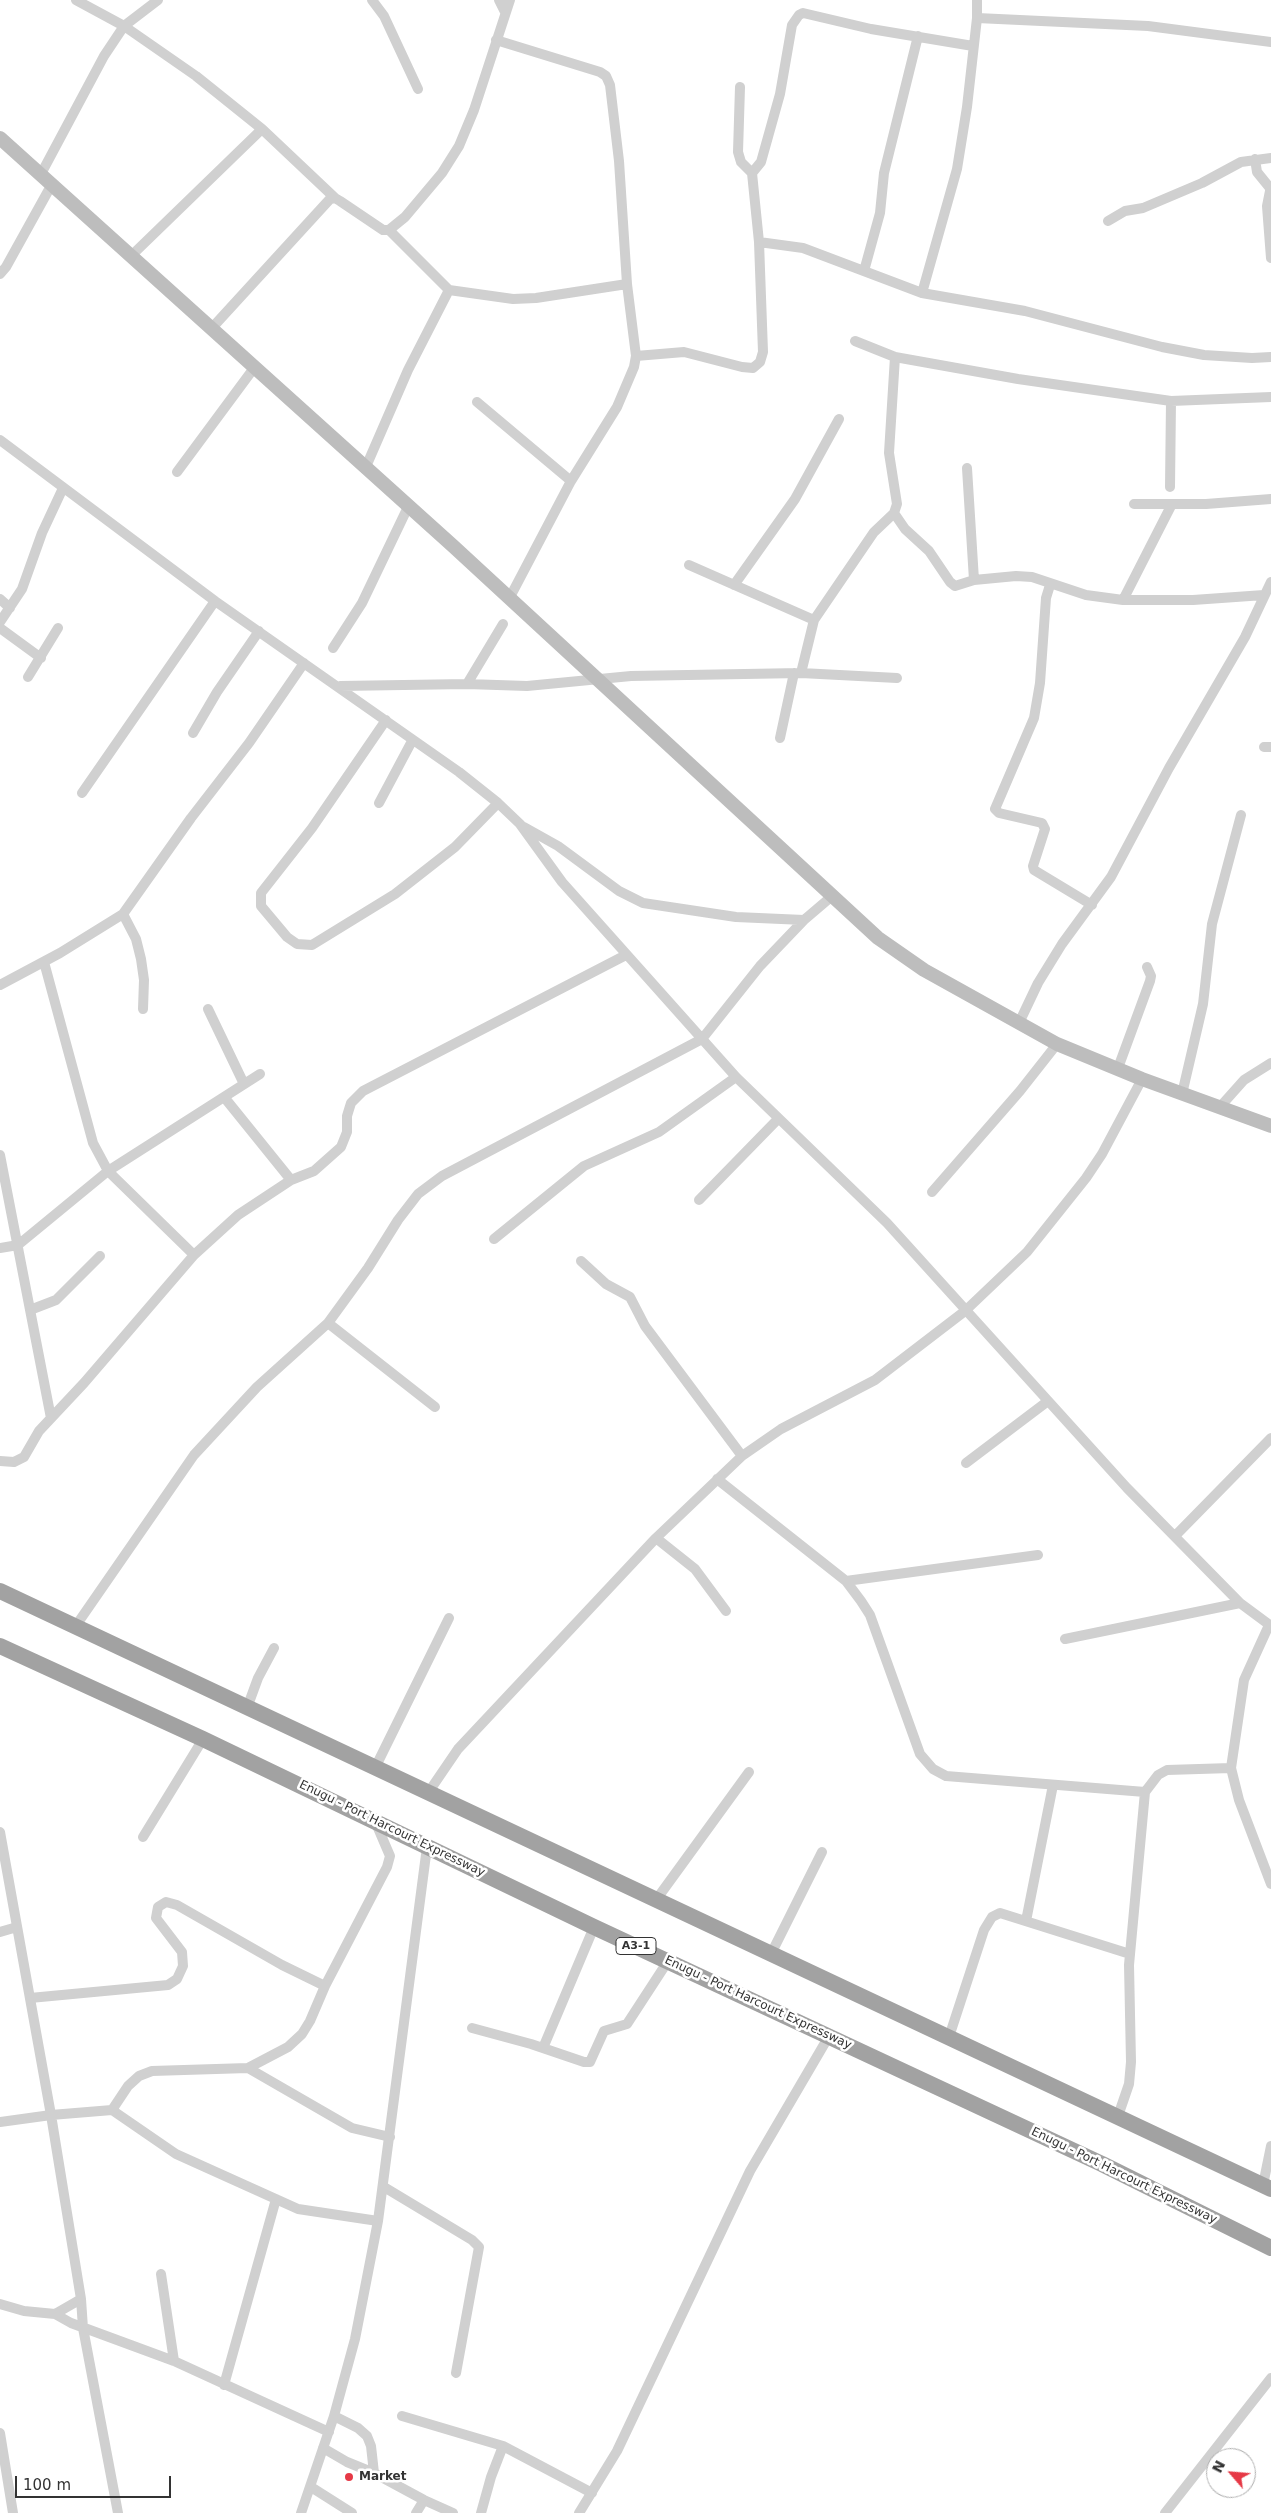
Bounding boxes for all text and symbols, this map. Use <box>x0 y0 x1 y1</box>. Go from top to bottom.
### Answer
street label: Enugu - Port Harcourt Expressway <box>297 1778 487 1880</box>
road number: A3-1 <box>616 1938 656 1954</box>
street label: Enugu - Port Harcourt Expressway <box>662 1953 854 2053</box>
street label: Enugu - Port Harcourt Expressway <box>1029 2125 1219 2227</box>
north arrow <box>1206 2448 1256 2498</box>
text: N <box>1209 2458 1228 2475</box>
scale bar <box>18 2466 174 2498</box>
place label: Market <box>359 2470 406 2484</box>
marker: Market <box>343 2471 355 2483</box>
text: 100 m <box>23 2476 71 2494</box>

